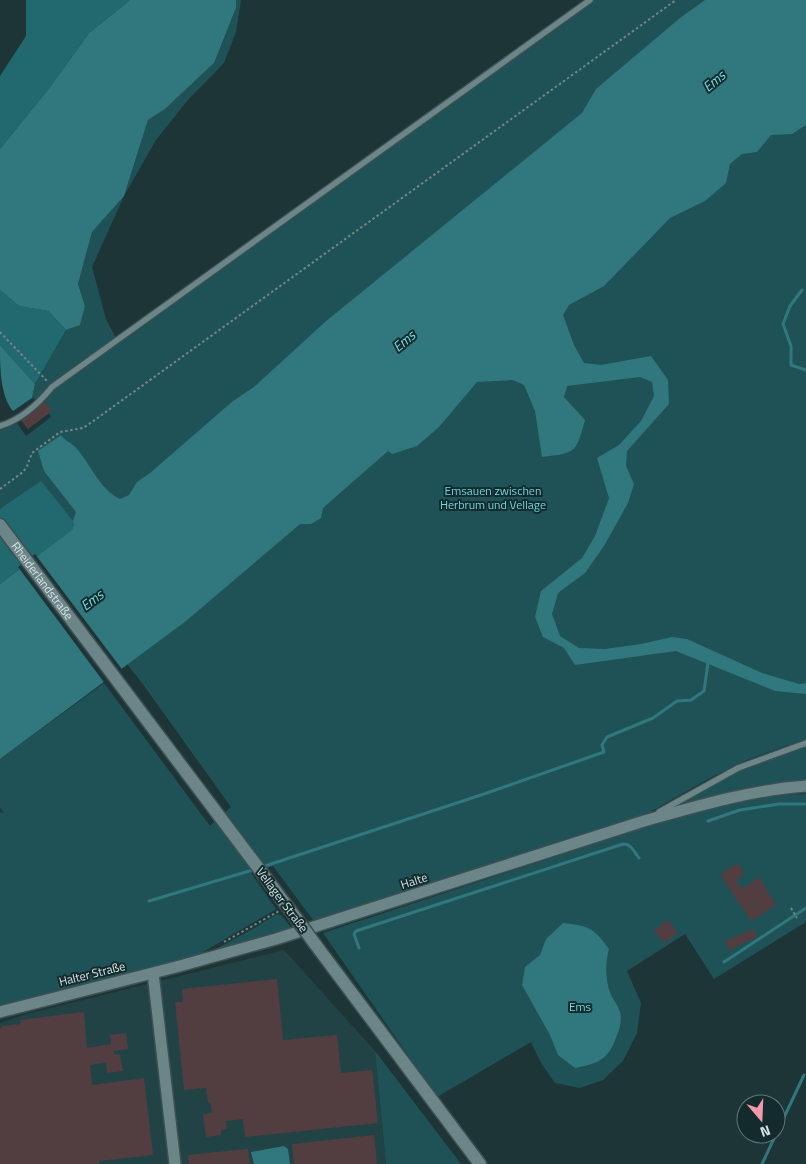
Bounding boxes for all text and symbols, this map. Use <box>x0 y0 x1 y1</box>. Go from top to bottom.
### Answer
water label: Ems <box>698 64 730 96</box>
water label: Ems <box>388 324 420 356</box>
park label: Emsauen zwischen Herbrum und Vellage <box>440 481 546 514</box>
street label: Rheiderlandstraße <box>7 537 78 624</box>
water label: Ems <box>76 583 108 615</box>
street label: Vellager Straße <box>252 863 313 936</box>
street label: Halte <box>398 867 430 894</box>
street label: Halter Straße <box>57 956 127 991</box>
park label: Ems <box>569 997 592 1016</box>
north arrow <box>736 1094 786 1144</box>
text: N <box>757 1120 773 1143</box>

